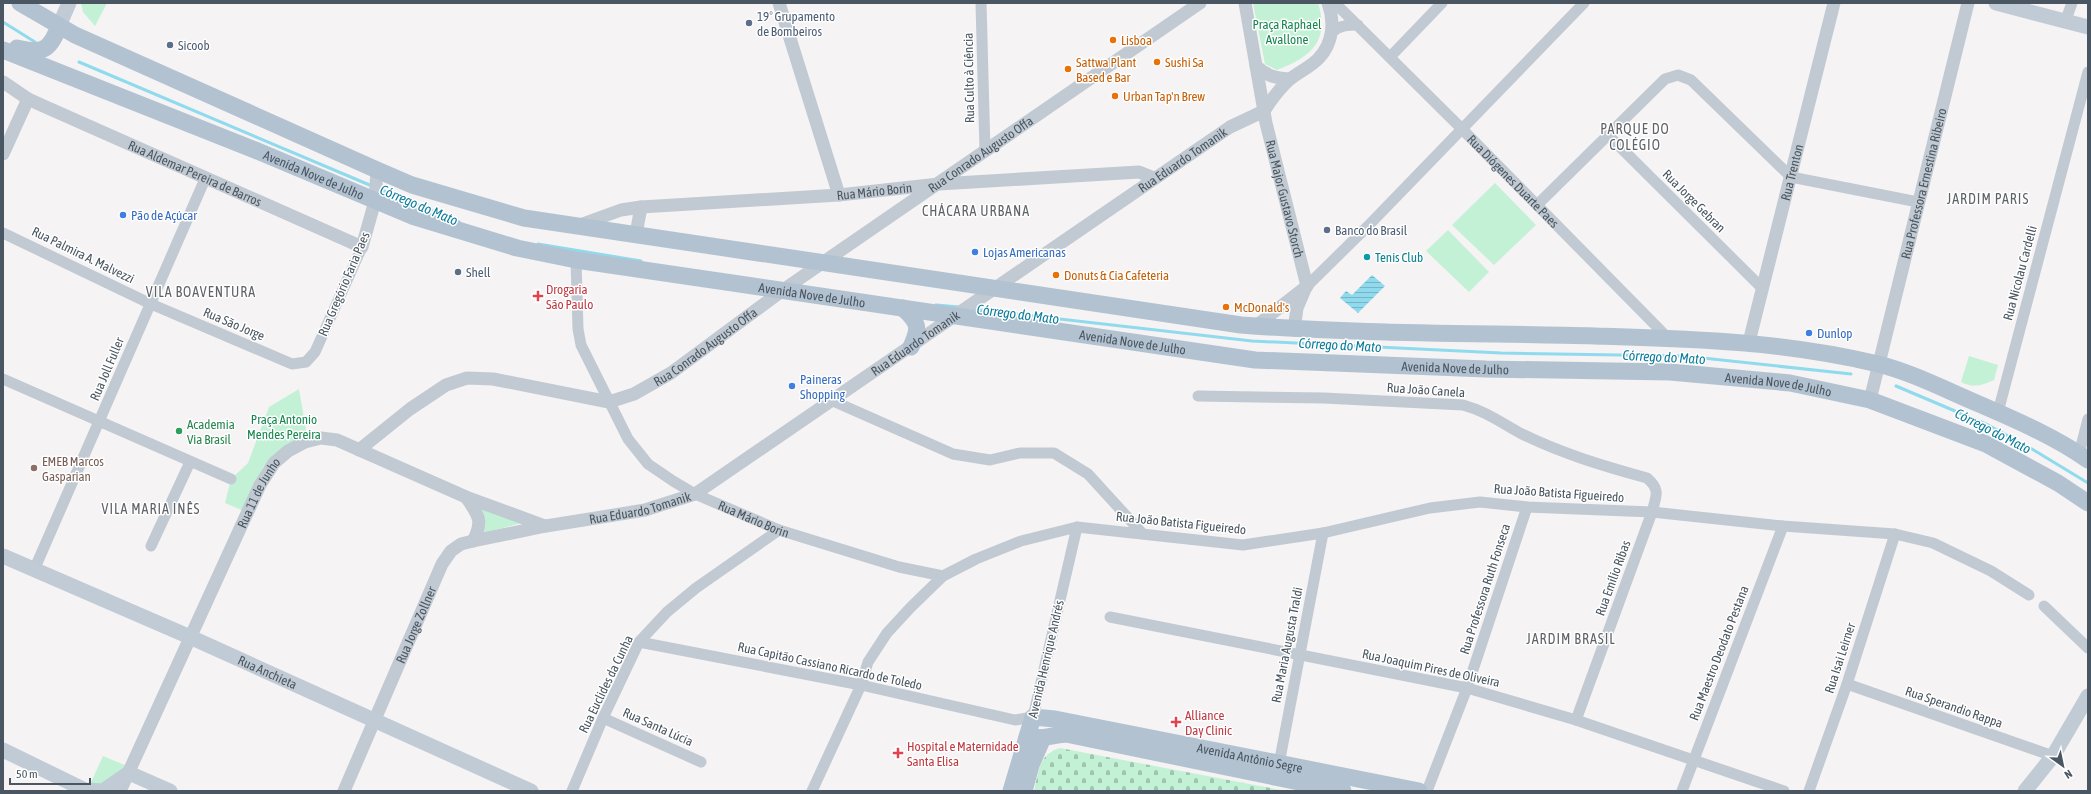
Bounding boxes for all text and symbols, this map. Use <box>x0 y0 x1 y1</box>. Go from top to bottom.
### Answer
place label: 19º Grupamento de Bombeiros <box>757 9 835 39</box>
park label: Praça Raphael Avallone <box>1252 17 1322 47</box>
marker: 19º Grupamento de Bombeiros <box>744 18 754 28</box>
street label: Rua Culto à Ciência <box>961 33 977 123</box>
place label: Lisboa <box>1121 33 1152 48</box>
marker: Lisboa <box>1108 35 1118 45</box>
place label: Sicoob <box>178 38 210 53</box>
marker: Sicoob <box>165 40 175 50</box>
place label: Sattwa Plant Based e Bar <box>1076 55 1137 85</box>
place label: Sushi Sa <box>1165 55 1204 70</box>
marker: Sushi Sa <box>1152 57 1162 67</box>
marker: Sattwa Plant Based e Bar <box>1063 64 1073 74</box>
place label: Urban Tap'n Brew <box>1123 89 1205 104</box>
marker: Urban Tap'n Brew <box>1110 91 1120 101</box>
street label: Rua Professora Ernestina Ribeiro <box>1898 107 1949 260</box>
street label: Rua Conrado Augusto Offa <box>925 113 1036 195</box>
district label: PARQUE DO COLÉGIO <box>1600 121 1670 153</box>
street label: Rua Eduardo Tomanik <box>1135 124 1230 195</box>
street label: Rua Diógenes Duarte Paes <box>1464 132 1563 231</box>
street label: Rua Aldemar Pereira de Barros <box>126 137 264 209</box>
street label: Rua Major Gustavo Storch <box>1263 138 1307 259</box>
street label: Rua Trenton <box>1777 142 1806 202</box>
street label: Avenida Nove de Julho <box>261 147 366 203</box>
street label: Rua Jorge Gebran <box>1660 167 1728 235</box>
street label: Rua Mário Borin <box>836 180 913 203</box>
water label: Córrego do Mato <box>378 181 461 229</box>
district label: JARDIM PARIS <box>1947 191 2029 207</box>
district label: CHÁCARA URBANA <box>922 203 1030 219</box>
place label: Pão de Açúcar <box>131 208 197 223</box>
marker: Pão de Açúcar <box>118 210 128 220</box>
place label: Banco do Brasil <box>1335 223 1408 238</box>
street label: Rua Palmira A. Malvezzi <box>29 224 137 286</box>
street label: Rua Nicolau Cardelli <box>2000 224 2040 322</box>
marker: Banco do Brasil <box>1322 225 1332 235</box>
street label: Rua Gregório Faria Paes <box>315 229 373 338</box>
place label: Lojas Americanas <box>983 245 1066 260</box>
marker: Lojas Americanas <box>970 247 980 257</box>
place label: Tenis Club <box>1375 250 1423 265</box>
marker: Tenis Club <box>1362 252 1372 262</box>
place label: Shell <box>466 265 491 280</box>
marker: Shell <box>453 267 463 277</box>
place label: Donuts & Cia Cafeteria <box>1064 268 1169 283</box>
marker: Donuts & Cia Cafeteria <box>1051 270 1061 280</box>
street label: Avenida Nove de Julho <box>758 280 866 310</box>
place label: Drogaria São Paulo <box>546 282 593 312</box>
district label: VILA BOAVENTURA <box>146 284 256 300</box>
marker: Drogaria São Paulo <box>533 291 543 301</box>
place label: McDonald's <box>1234 300 1290 315</box>
water label: Córrego do Mato <box>976 301 1061 327</box>
marker: McDonald's <box>1221 302 1231 312</box>
street label: Rua São Jorge <box>201 304 267 344</box>
street label: Rua Conrado Augusto Offa <box>651 304 760 389</box>
street label: Rua Eduardo Tomanik <box>868 307 963 379</box>
place label: Dunlop <box>1817 326 1852 341</box>
street label: Avenida Nove de Julho <box>1078 327 1187 357</box>
marker: Dunlop <box>1804 328 1814 338</box>
street label: Rua Joll Fuller <box>87 335 127 403</box>
water label: Córrego do Mato <box>1298 335 1382 355</box>
water label: Córrego do Mato <box>1622 347 1706 367</box>
street label: Avenida Nove de Julho <box>1401 358 1509 377</box>
street label: Avenida Nove de Julho <box>1724 370 1833 399</box>
place label: Paineras Shopping <box>800 372 845 402</box>
street label: Rua João Canela <box>1386 380 1466 400</box>
marker: Paineras Shopping <box>787 381 797 391</box>
water label: Córrego do Mato <box>1952 405 2034 457</box>
park label: Praça Antonio Mendes Pereira <box>247 412 321 442</box>
place label: Academia Via Brasil <box>187 417 235 447</box>
marker: Academia Via Brasil <box>174 426 184 436</box>
place label: EMEB Marcos Gasparian <box>42 454 104 484</box>
street label: Rua 11 de Junho <box>234 454 283 530</box>
marker: EMEB Marcos Gasparian <box>29 463 39 473</box>
street label: Rua João Batista Figueiredo <box>1493 481 1625 505</box>
street label: Rua Eduardo Tomanik <box>588 488 693 526</box>
street label: Rua Mário Borin <box>716 497 791 540</box>
district label: VILA MARIA INÊS <box>102 501 200 517</box>
street label: Rua João Batista Figueiredo <box>1115 509 1247 537</box>
street label: Rua Professora Ruth Fonseca <box>1457 522 1513 656</box>
street label: Rua Emílio Ribas <box>1592 538 1634 618</box>
street label: Rua Maestro Deodato Pestana <box>1686 583 1752 723</box>
street label: Rua Jorge Zollner <box>393 584 439 666</box>
street label: Rua Maria Augusta Traldi <box>1268 586 1306 704</box>
street label: Avenida Henrique Andrés <box>1025 598 1067 719</box>
street label: Rua Isai Leirner <box>1822 621 1858 695</box>
district label: JARDIM BRASIL <box>1526 631 1616 647</box>
street label: Rua Euclides da Cunha <box>576 633 636 735</box>
street label: Rua Capitão Cassiano Ricardo de Toledo <box>736 639 924 693</box>
street label: Rua Joaquim Pires de Oliveira <box>1361 646 1501 690</box>
street label: Rua Anchieta <box>236 652 300 692</box>
street label: Rua Sperandio Rappa <box>1903 683 2005 731</box>
street label: Rua Santa Lúcia <box>621 705 695 749</box>
place label: Alliance Day Clinic <box>1185 708 1232 738</box>
marker: Alliance Day Clinic <box>1170 716 1182 728</box>
place label: Hospital e Maternidade Santa Elisa <box>907 739 1019 769</box>
street label: Avenida Antônio Segre <box>1196 740 1304 775</box>
north arrow <box>2043 746 2083 786</box>
marker: Hospital e Maternidade Santa Elisa <box>892 747 904 759</box>
scale bar <box>10 760 90 786</box>
text: 50 m <box>16 767 38 781</box>
text: N <box>2062 768 2074 781</box>

